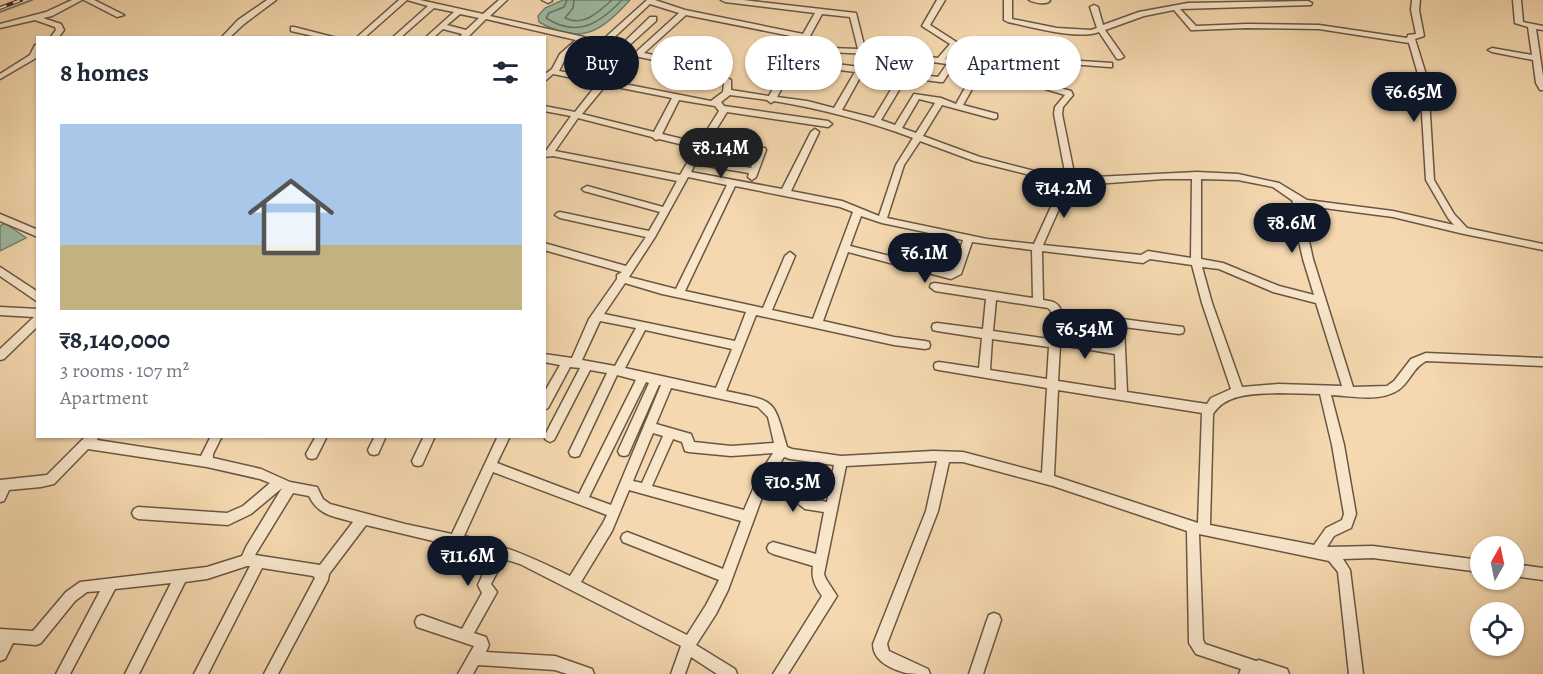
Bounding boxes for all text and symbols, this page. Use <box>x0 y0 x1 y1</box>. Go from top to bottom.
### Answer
chip: Buy <box>564 36 639 90</box>
chip: Rent <box>651 36 733 90</box>
chip: Filters <box>745 36 842 90</box>
chip: New <box>854 36 934 90</box>
chip: Apartment <box>946 36 1081 90</box>
text: 8 homes <box>60 55 149 90</box>
icon: filters <box>489 56 522 89</box>
pin: ₹6.65M <box>1365 72 1463 123</box>
text: ₹6.65M <box>1385 78 1443 105</box>
pin: ₹8.14M <box>672 128 770 179</box>
text: ₹8.14M <box>693 134 749 161</box>
icon: home <box>237 163 345 271</box>
pin: ₹14.2M <box>1015 168 1113 219</box>
text: ₹14.2M <box>1036 174 1092 201</box>
pin: ₹8.6M <box>1250 203 1334 254</box>
text: ₹8.6M <box>1268 209 1316 236</box>
pin: ₹6.1M <box>883 233 967 284</box>
text: ₹6.1M <box>902 239 948 266</box>
pin: ₹6.54M <box>1036 309 1134 360</box>
text: ₹6.54M <box>1056 315 1114 342</box>
text: ₹8,140,000 <box>60 322 170 357</box>
text: 3 rooms · 107 m² <box>60 357 189 384</box>
text: Apartment <box>60 384 149 411</box>
pin: ₹10.5M <box>744 462 842 513</box>
text: ₹10.5M <box>765 468 821 495</box>
pin: ₹11.6M <box>419 536 517 587</box>
north arrow <box>1470 536 1524 590</box>
map controls <box>1470 536 1524 656</box>
text: ₹11.6M <box>441 542 495 569</box>
button: locate <box>1470 602 1524 656</box>

